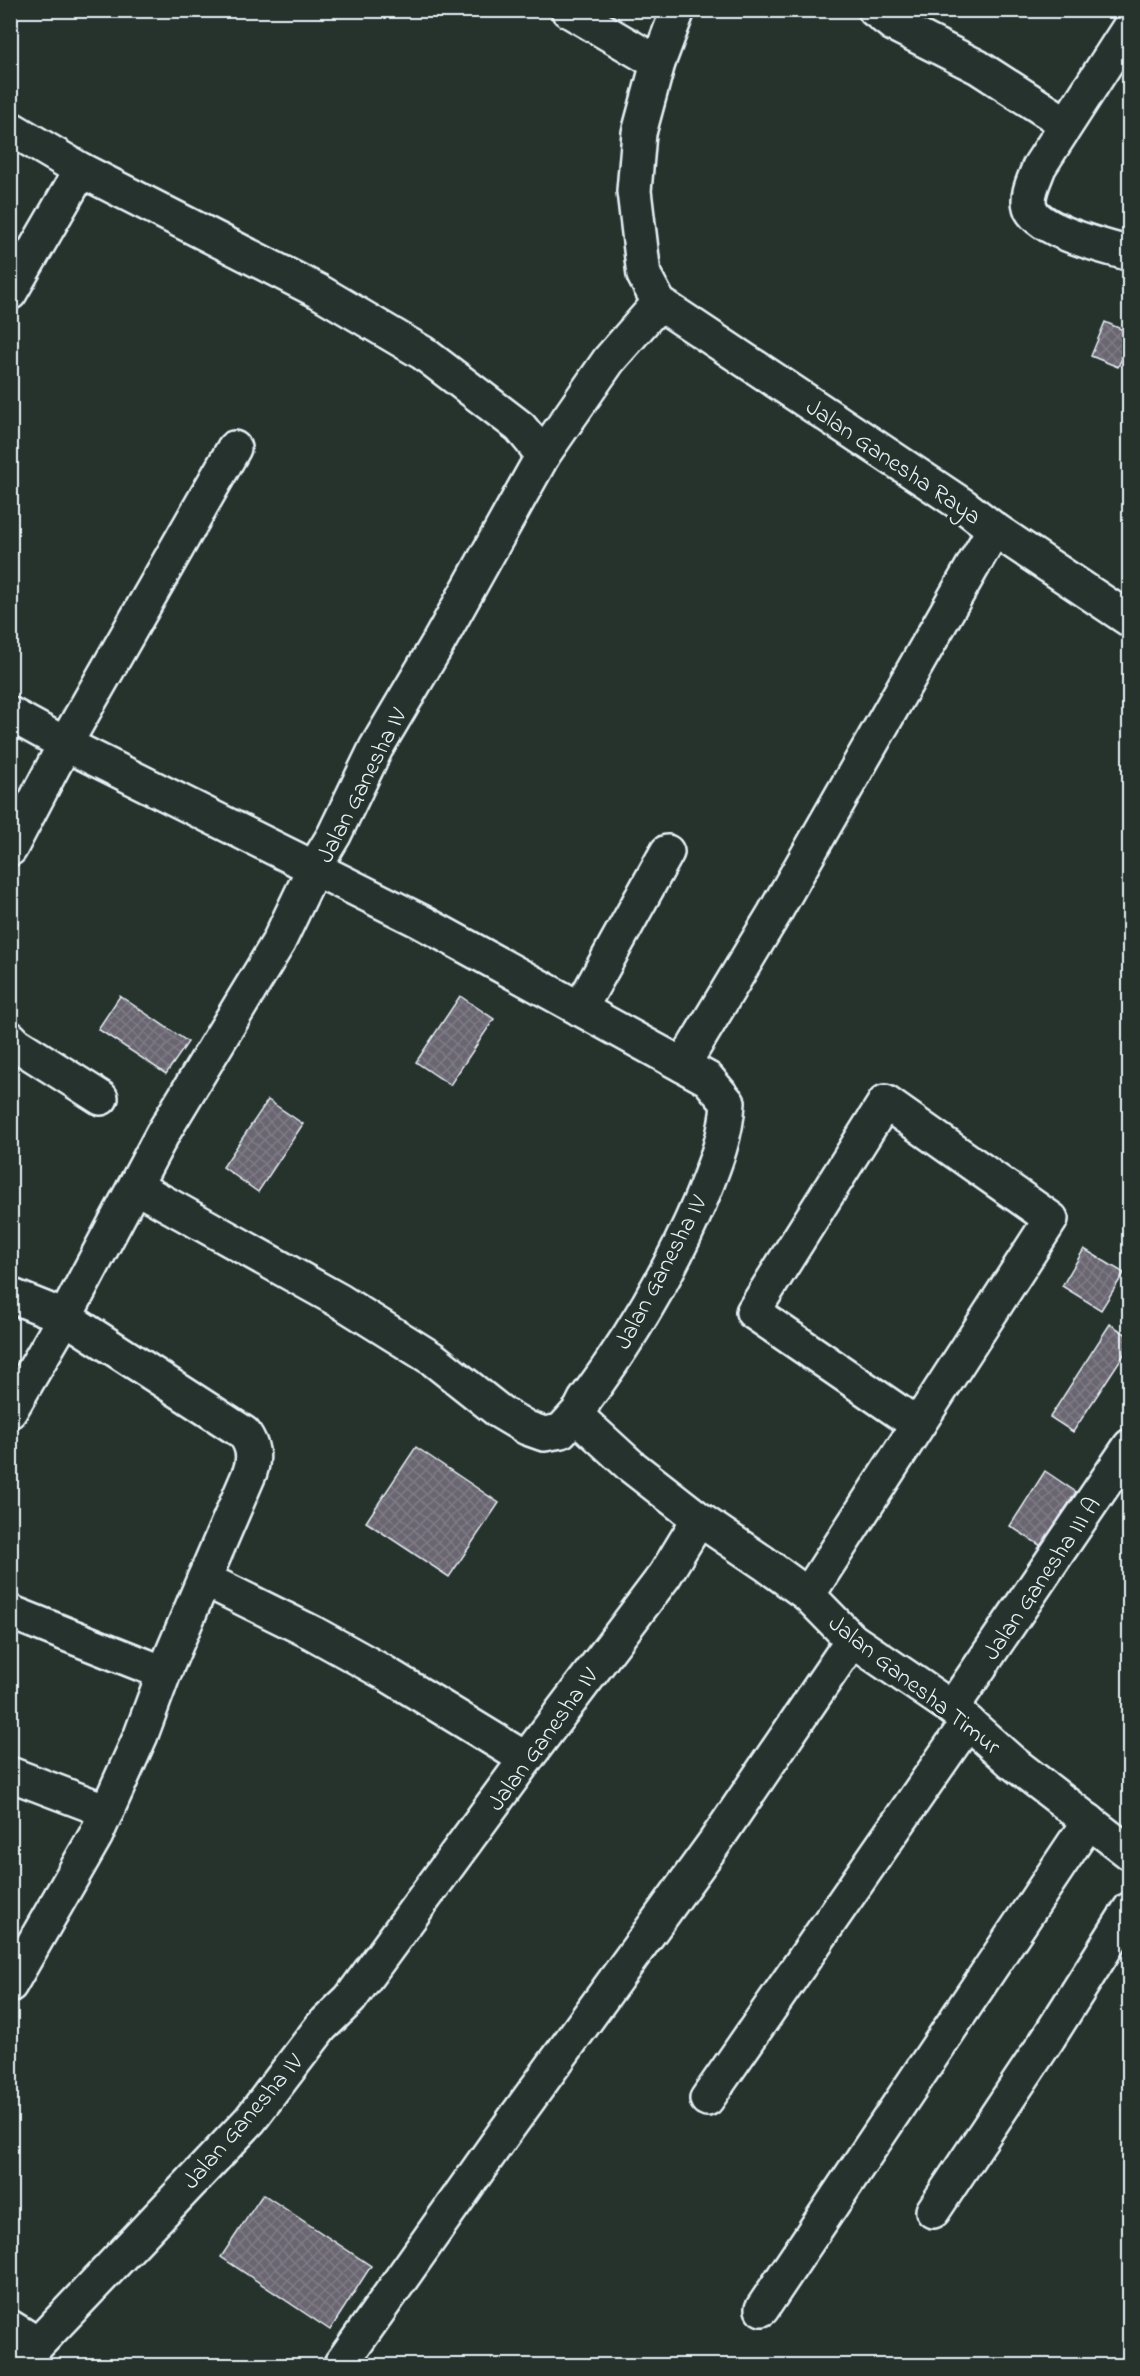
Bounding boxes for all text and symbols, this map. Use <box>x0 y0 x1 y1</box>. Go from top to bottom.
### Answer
street label: Jalan Ganesha Raya <box>797 391 987 536</box>
street label: Jalan Ganesha IV <box>309 702 418 870</box>
street label: Jalan Ganesha IV <box>607 1189 718 1356</box>
street label: Jalan Ganesha III A <box>975 1491 1111 1668</box>
street label: Jalan Ganesha Timur <box>820 1607 1008 1765</box>
street label: Jalan Ganesha IV <box>480 1661 608 1819</box>
street label: Jalan Ganesha IV <box>175 2047 313 2198</box>

